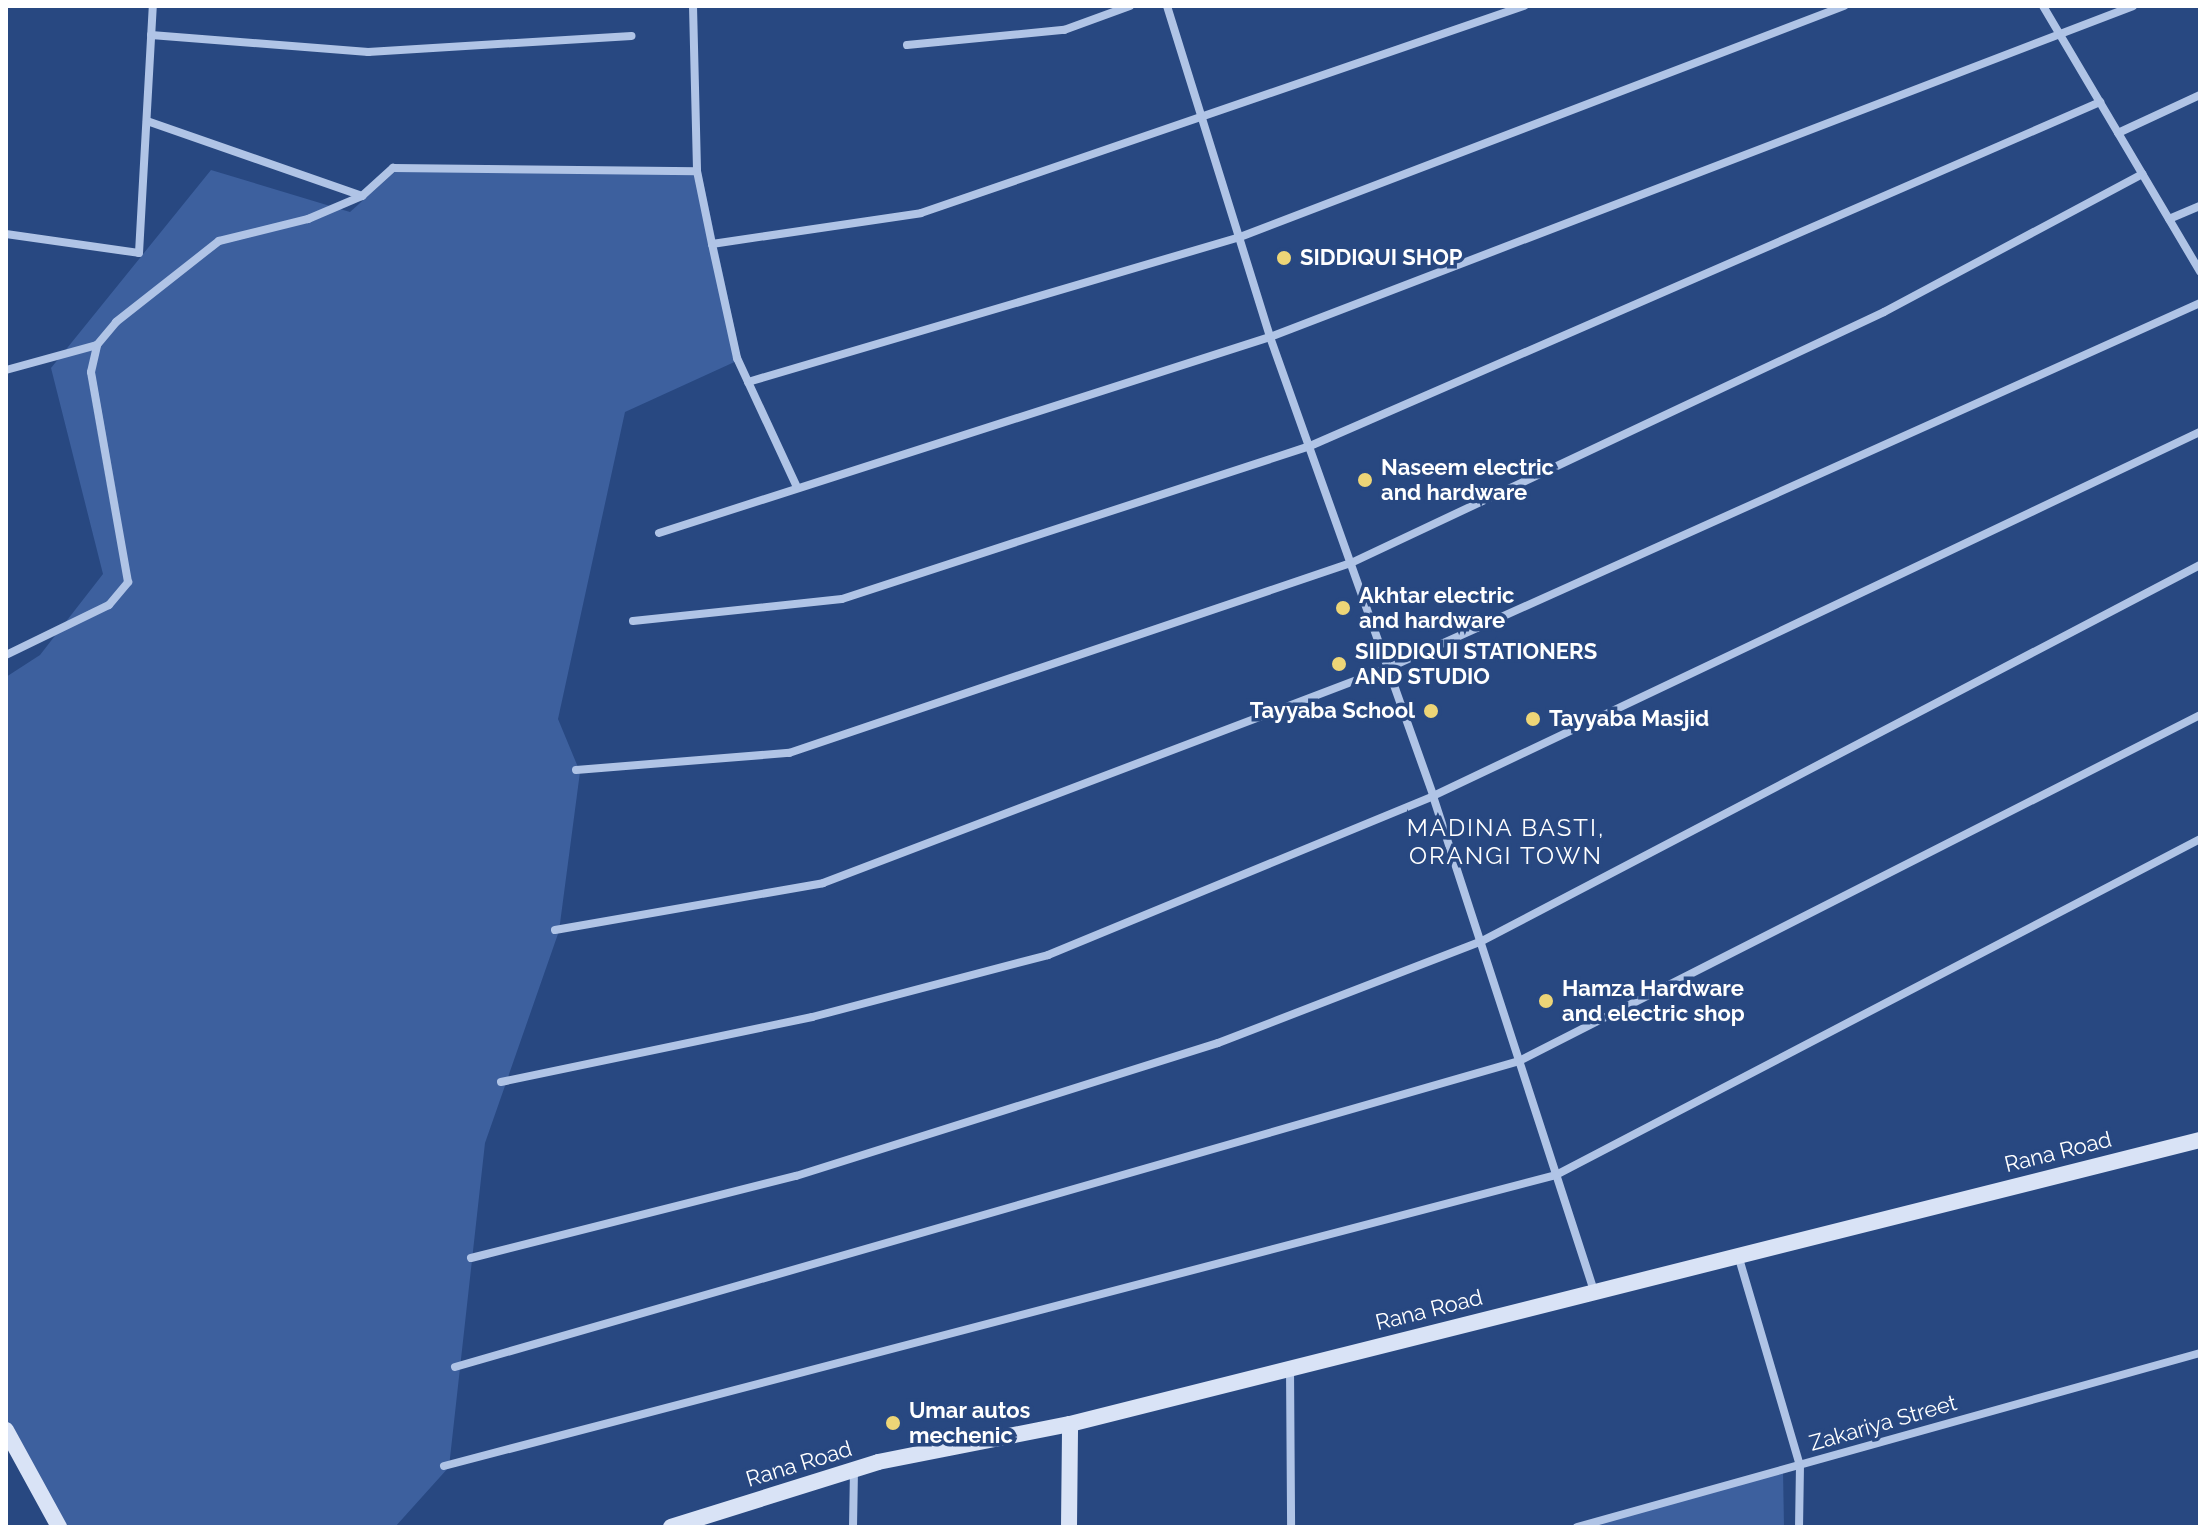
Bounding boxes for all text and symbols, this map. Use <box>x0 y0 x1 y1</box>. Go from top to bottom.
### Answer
place label: SIDDIQUI SHOP <box>1300 245 1462 271</box>
marker: SIDDIQUI SHOP <box>1275 249 1293 267</box>
place label: Naseem electric and hardware <box>1381 454 1554 506</box>
marker: Naseem electric and hardware <box>1356 471 1374 489</box>
place label: Akhtar electric and hardware <box>1359 582 1515 634</box>
marker: Akhtar electric and hardware <box>1334 599 1352 617</box>
place label: SIIDDIQUI STATIONERS AND STUDIO <box>1355 638 1597 690</box>
marker: SIIDDIQUI STATIONERS AND STUDIO <box>1330 655 1348 673</box>
place label: Tayyaba School <box>1250 698 1415 724</box>
marker: Tayyaba School <box>1422 702 1440 720</box>
place label: Tayyaba Masjid <box>1549 706 1709 732</box>
marker: Tayyaba Masjid <box>1524 710 1542 728</box>
district label: MADINA BASTI, ORANGI TOWN <box>1406 814 1606 870</box>
place label: Hamza Hardware and electric shop <box>1562 975 1745 1026</box>
marker: Hamza Hardware and electric shop <box>1537 992 1555 1010</box>
street label: Rana Road <box>2002 1126 2114 1178</box>
street label: Rana Road <box>1373 1284 1485 1336</box>
street label: Zakariya Street <box>1806 1389 1960 1457</box>
place label: Umar autos mechenic <box>909 1397 1031 1448</box>
marker: Umar autos mechenic <box>884 1414 902 1432</box>
street label: Rana Road <box>743 1435 855 1493</box>

